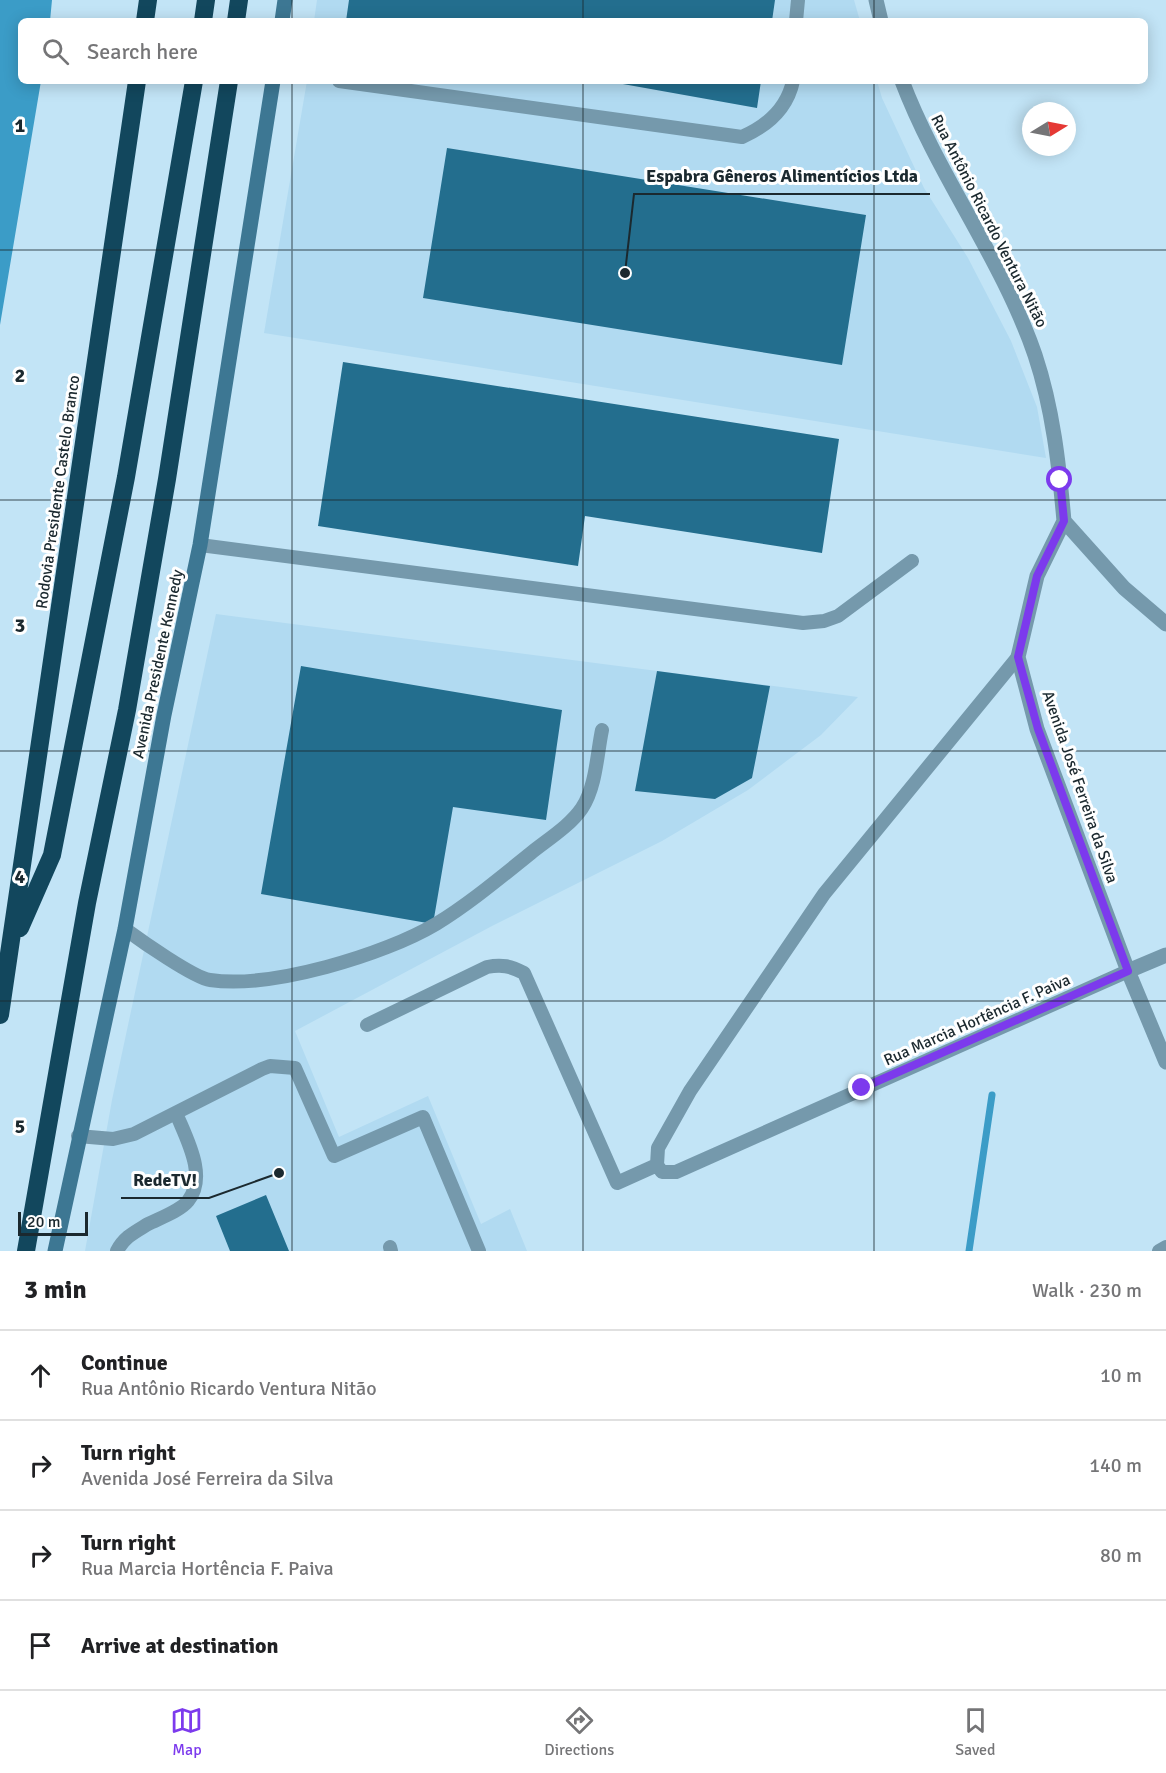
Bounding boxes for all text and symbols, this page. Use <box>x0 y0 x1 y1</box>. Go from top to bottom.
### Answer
search box <box>18 18 1148 84</box>
icon: search <box>39 35 72 68</box>
text: Search here <box>87 38 198 65</box>
north arrow <box>1022 102 1076 156</box>
street label: Rua Antônio Ricardo Ventura Nitão <box>926 111 1052 331</box>
text: 1 <box>15 113 26 138</box>
callout: Espabra Gêneros Alimentícios Ltda <box>634 158 930 194</box>
text: Espabra Gêneros Alimentícios Ltda <box>646 165 918 187</box>
text: 2 <box>15 363 25 388</box>
street label: Rodovia Presidente Castelo Branco <box>32 374 84 610</box>
route start <box>1046 466 1072 492</box>
street label: Avenida Presidente Kennedy <box>128 567 188 760</box>
text: 3 <box>15 613 25 638</box>
street label: Avenida José Ferreira da Silva <box>1038 688 1122 886</box>
text: 4 <box>15 864 26 889</box>
street label: Rua Marcia Hortência F. Paiva <box>881 970 1073 1070</box>
route end <box>848 1074 874 1100</box>
text: 5 <box>15 1114 25 1139</box>
callout: RedeTV! <box>121 1162 209 1198</box>
text: RedeTV! <box>133 1169 197 1191</box>
scale bar <box>18 1209 88 1236</box>
text: 20 m <box>27 1212 61 1232</box>
text: 3 min <box>24 1274 87 1306</box>
text: Walk · 230 m <box>1032 1278 1142 1303</box>
text: Continue <box>81 1349 168 1376</box>
icon: ahead <box>24 1359 57 1392</box>
text: 10 m <box>1100 1363 1142 1388</box>
text: Rua Antônio Ricardo Ventura Nitão <box>81 1376 377 1401</box>
text: Turn right <box>81 1439 176 1466</box>
icon: right <box>24 1449 57 1482</box>
text: 140 m <box>1089 1453 1142 1478</box>
text: Avenida José Ferreira da Silva <box>81 1466 334 1491</box>
text: Turn right <box>81 1529 176 1556</box>
icon: right <box>24 1539 57 1572</box>
text: 80 m <box>1100 1543 1142 1568</box>
text: Rua Marcia Hortência F. Paiva <box>81 1556 334 1581</box>
icon: arrive <box>24 1629 57 1662</box>
text: Arrive at destination <box>81 1632 278 1659</box>
tab: Map <box>170 1704 203 1760</box>
tab: Directions <box>544 1704 614 1760</box>
tab: Saved <box>955 1704 996 1760</box>

